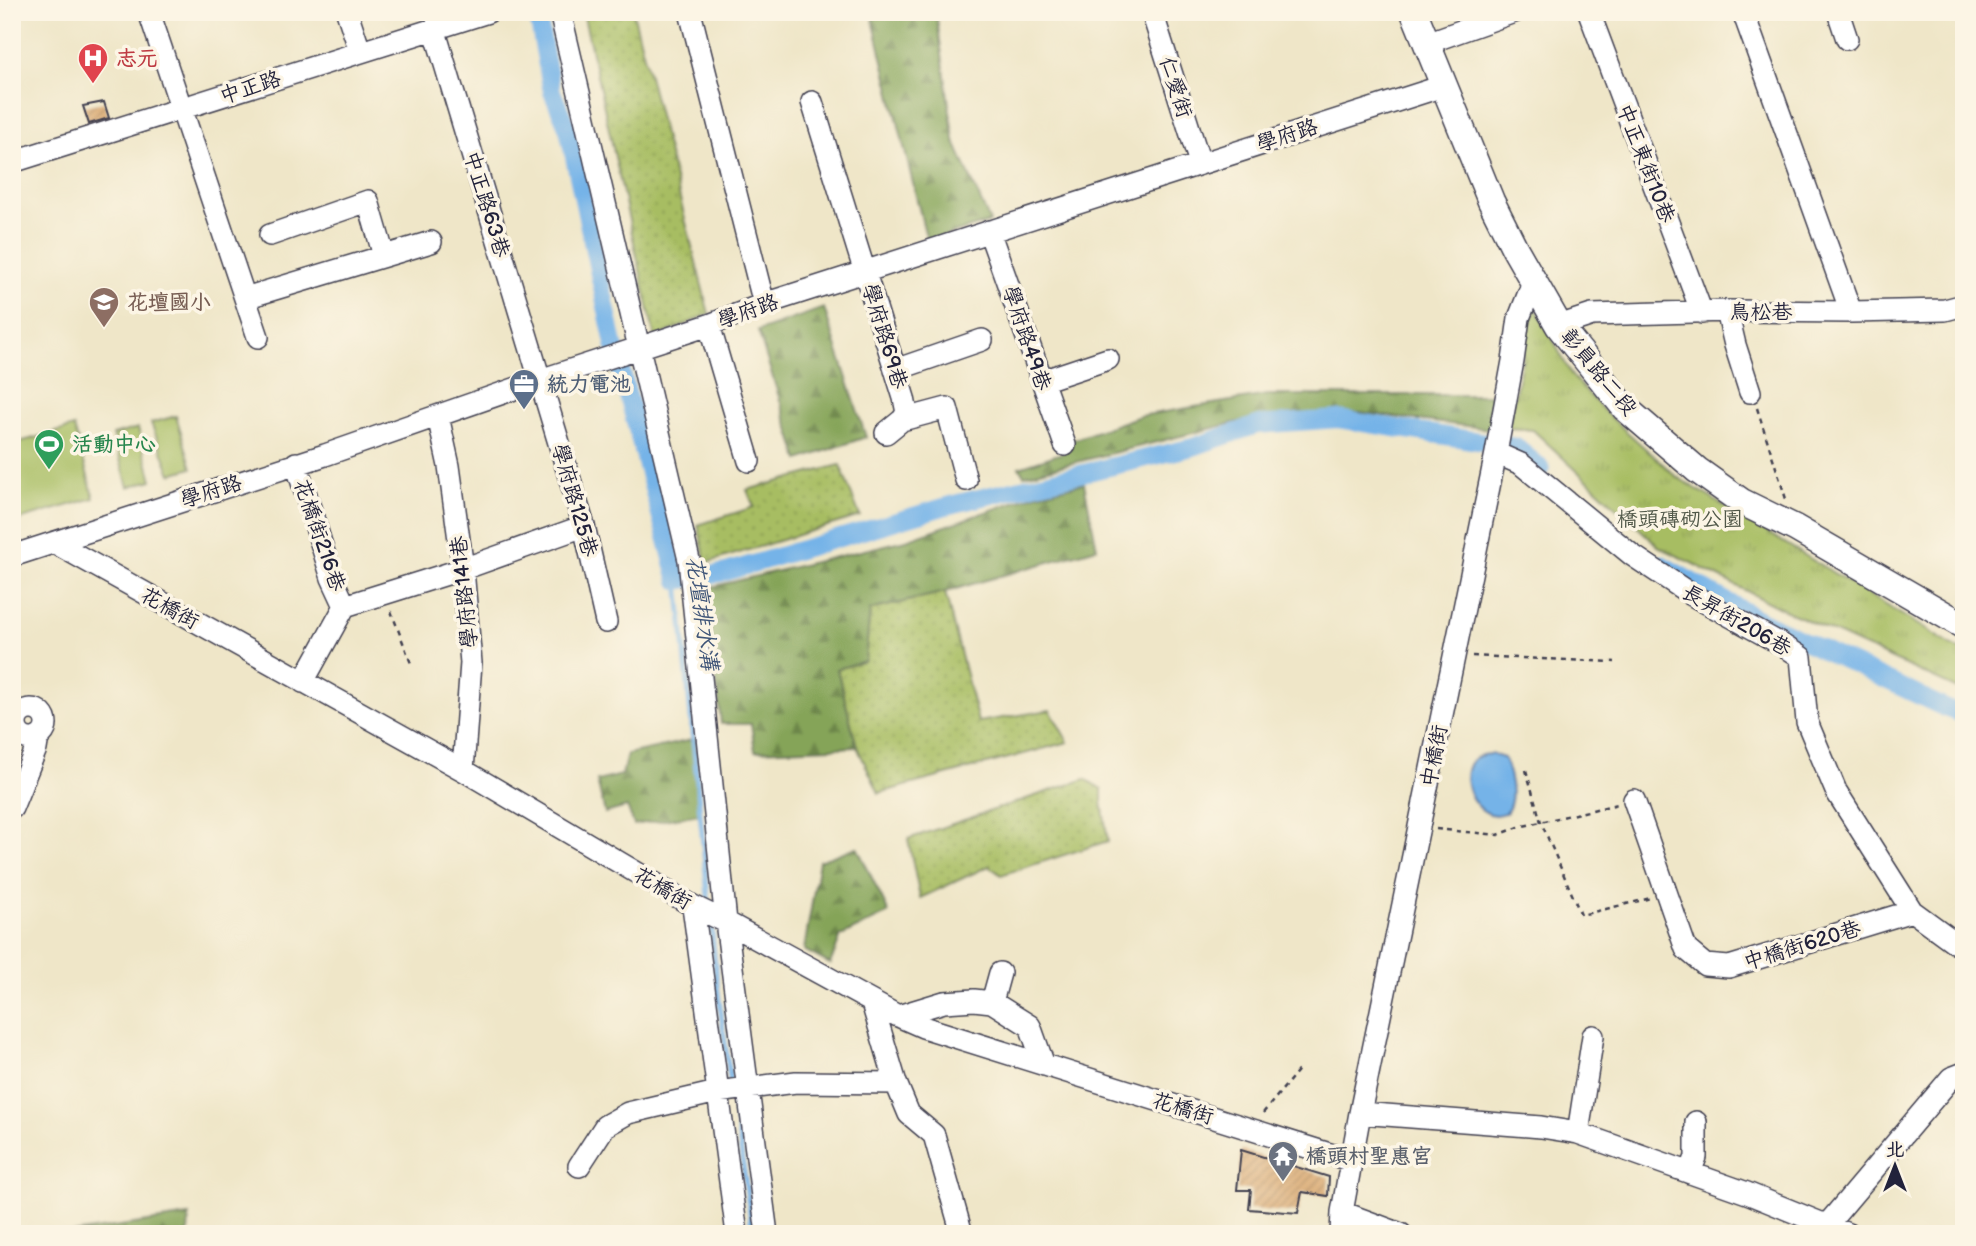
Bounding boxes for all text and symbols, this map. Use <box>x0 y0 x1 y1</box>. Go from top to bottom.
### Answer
hospital icon: 志元 <box>76 41 110 85</box>
place label: 志元 <box>116 46 158 71</box>
street label: 仁愛街 <box>1154 53 1197 121</box>
street label: 中正路 <box>216 66 284 109</box>
street label: 中正東街10巷 <box>1611 100 1680 226</box>
street label: 學府路 <box>1253 114 1321 157</box>
street label: 中正路63巷 <box>459 148 515 260</box>
street label: 學府路69巷 <box>857 280 912 392</box>
street label: 學府路49巷 <box>997 283 1056 394</box>
school or university icon: 花壇國小 <box>87 285 121 329</box>
street label: 學府路 <box>714 289 782 334</box>
place label: 花壇國小 <box>127 290 211 315</box>
street label: 鳥松巷 <box>1730 300 1793 325</box>
street label: 彰員路二段 <box>1555 324 1642 421</box>
office icon: 統力電池 <box>507 367 541 411</box>
place label: 統力電池 <box>547 372 631 397</box>
sports icon: 活動中心 <box>32 427 66 471</box>
place label: 活動中心 <box>72 432 156 457</box>
street label: 學府路125巷 <box>546 441 603 560</box>
street label: 學府路 <box>177 470 245 513</box>
street label: 花橋街216巷 <box>289 476 350 595</box>
park label: 橋頭磚砌公園 <box>1617 507 1743 532</box>
street label: 學府路141巷 <box>446 534 483 649</box>
water label: 花壇排水溝 <box>680 554 724 674</box>
street label: 長昇街206巷 <box>1678 579 1796 662</box>
street label: 花橋街 <box>136 582 203 635</box>
street label: 中橋街 <box>1416 723 1453 789</box>
street label: 花橋街 <box>629 862 696 915</box>
street label: 中橋街620巷 <box>1740 916 1864 975</box>
street label: 花橋街 <box>1149 1087 1217 1130</box>
north arrow <box>1860 1130 1930 1200</box>
temple icon: 橋頭村聖惠宮 <box>1266 1139 1300 1183</box>
text: 北 <box>1885 1139 1905 1162</box>
place label: 橋頭村聖惠宮 <box>1306 1144 1432 1169</box>

